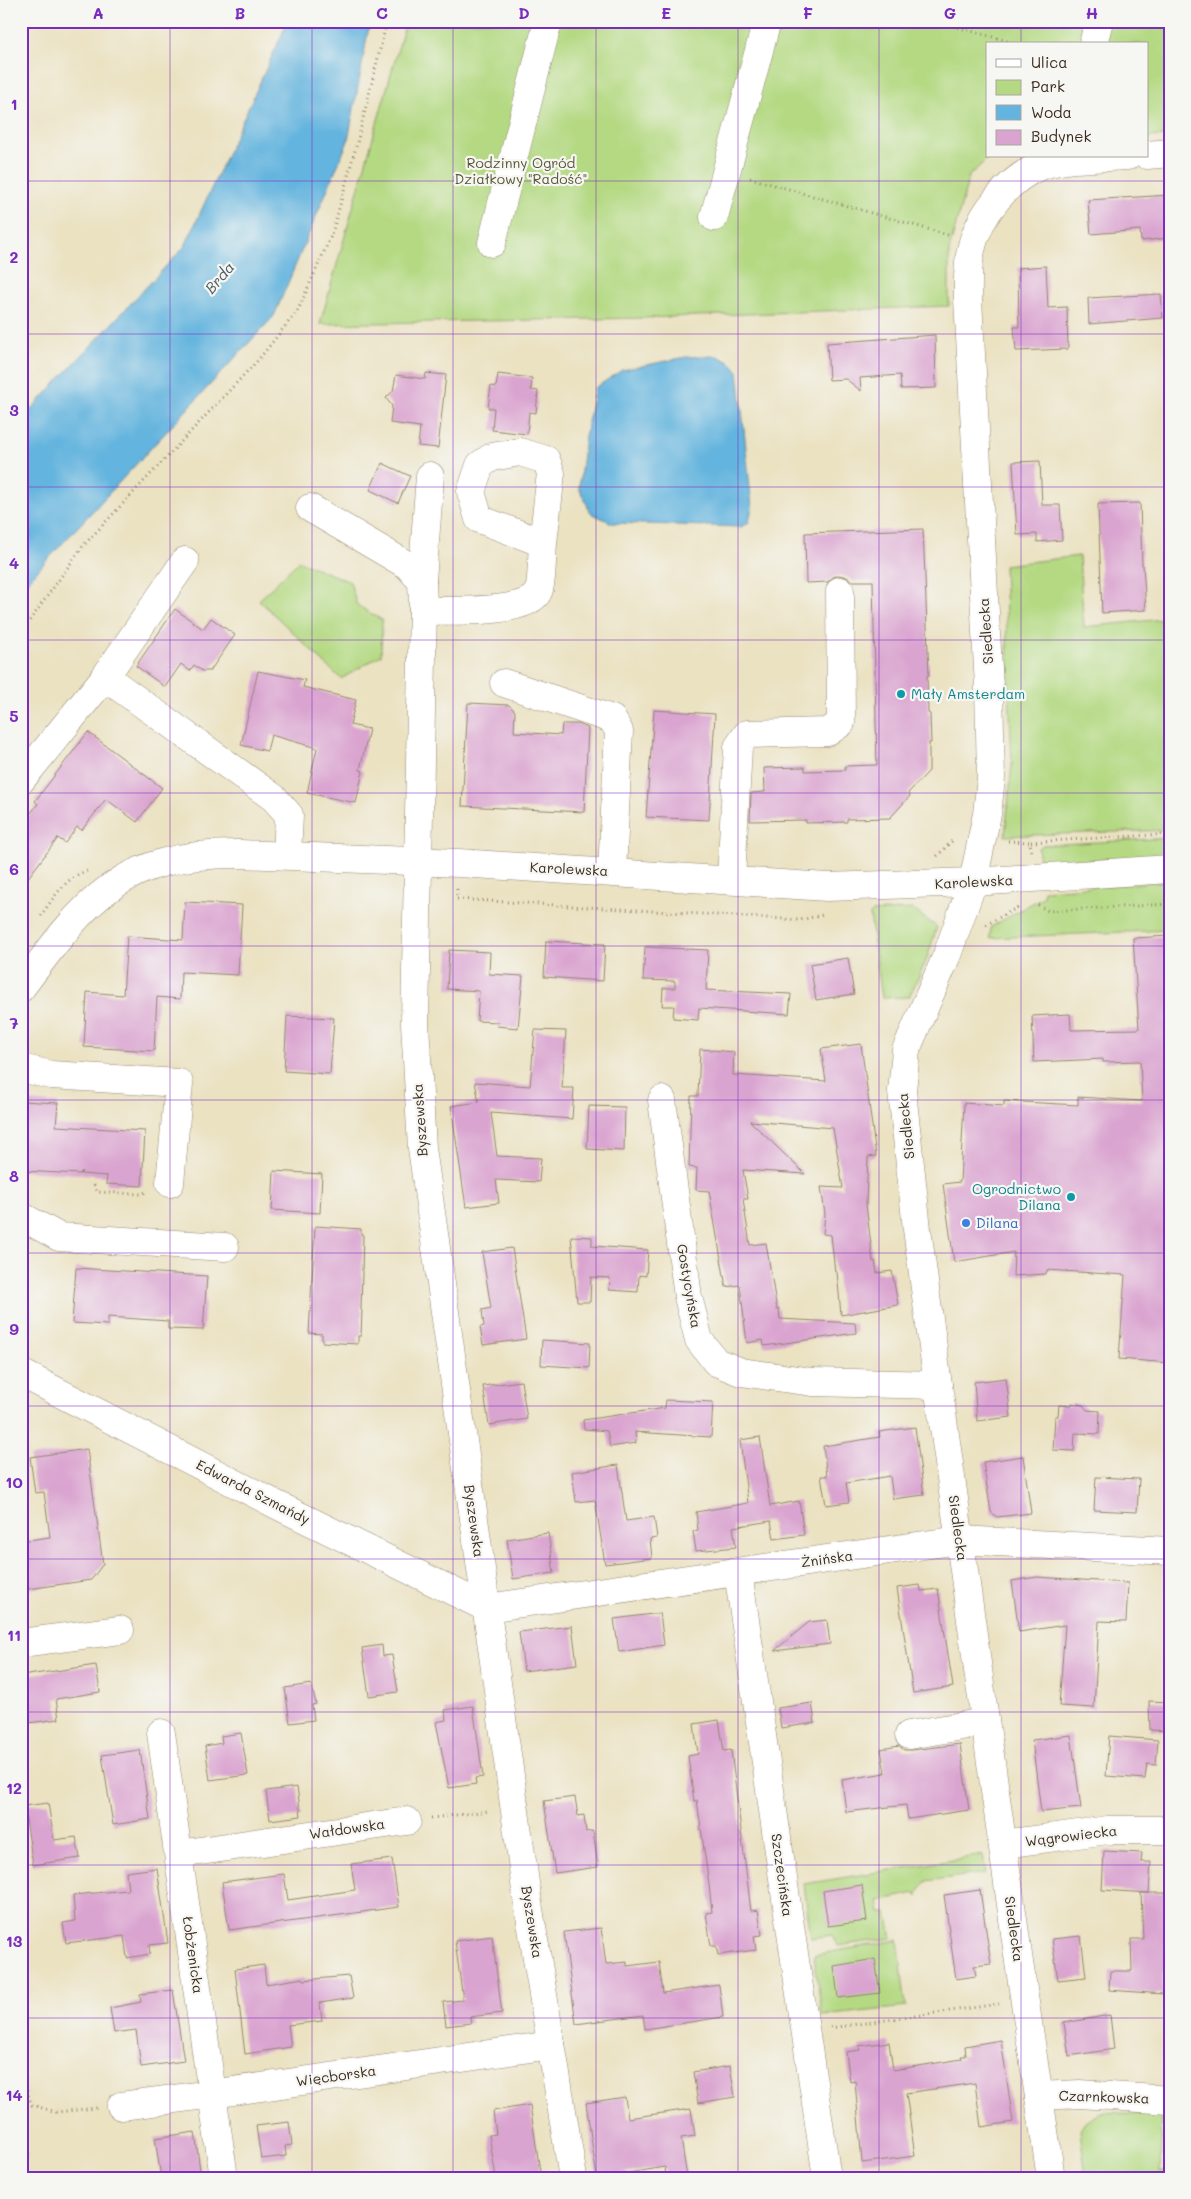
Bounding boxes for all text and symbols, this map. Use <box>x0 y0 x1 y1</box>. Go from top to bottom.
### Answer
text: A <box>92 2 104 23</box>
text: B <box>235 2 245 23</box>
text: C <box>376 2 388 23</box>
text: D <box>518 2 530 23</box>
text: E <box>661 2 671 23</box>
text: F <box>803 2 813 23</box>
text: G <box>944 2 956 23</box>
text: H <box>1086 2 1098 23</box>
legend <box>986 42 1148 158</box>
text: Ulica <box>1031 52 1068 72</box>
text: Park <box>1031 76 1065 96</box>
text: 1 <box>10 93 18 114</box>
text: Woda <box>1031 102 1072 122</box>
text: Budynek <box>1031 126 1091 146</box>
park label: Rodzinny Ogród Działkowy "Radość" <box>455 153 587 188</box>
text: 2 <box>10 246 19 267</box>
water label: Brda <box>200 257 239 297</box>
text: 3 <box>9 399 19 420</box>
text: 4 <box>9 552 19 573</box>
street label: Siedlecka <box>974 597 997 665</box>
place label: Mały Amsterdam <box>911 684 1025 703</box>
marker: Mały Amsterdam <box>895 688 907 700</box>
text: 5 <box>9 705 19 726</box>
street label: Karolewska <box>529 857 609 880</box>
text: 6 <box>9 858 19 879</box>
street label: Karolewska <box>934 870 1014 893</box>
text: 7 <box>10 1012 19 1033</box>
street label: Byszewska <box>407 1083 432 1157</box>
street label: Siedlecka <box>893 1092 918 1160</box>
text: 8 <box>9 1165 19 1186</box>
place label: Ogrodnictwo Dilana <box>972 1179 1061 1214</box>
marker: Ogrodnictwo Dilana <box>1065 1191 1077 1203</box>
place label: Dilana <box>976 1213 1019 1232</box>
marker: Dilana <box>960 1217 972 1229</box>
street label: Gostycyńska <box>673 1242 706 1330</box>
text: 9 <box>9 1318 19 1339</box>
street label: Edwarda Szmańdy <box>193 1455 313 1528</box>
text: 10 <box>5 1471 23 1492</box>
street label: Byszewska <box>460 1483 489 1558</box>
street label: Siedlecka <box>944 1494 973 1562</box>
street label: Żnińska <box>800 1545 854 1572</box>
text: 11 <box>7 1624 21 1645</box>
text: 12 <box>6 1777 22 1798</box>
street label: Wałdowska <box>308 1814 386 1843</box>
street label: Wągrowiecka <box>1024 1820 1118 1851</box>
street label: Szczecińska <box>767 1832 798 1918</box>
street label: Byszewska <box>517 1884 548 1960</box>
street label: Siedlecka <box>1000 1895 1029 1963</box>
street label: Łobżenicka <box>179 1915 208 1995</box>
text: 13 <box>6 1930 23 1951</box>
street label: Więcborska <box>295 2060 377 2091</box>
text: 14 <box>5 2084 23 2105</box>
street label: Czarnkowska <box>1058 2085 1150 2108</box>

